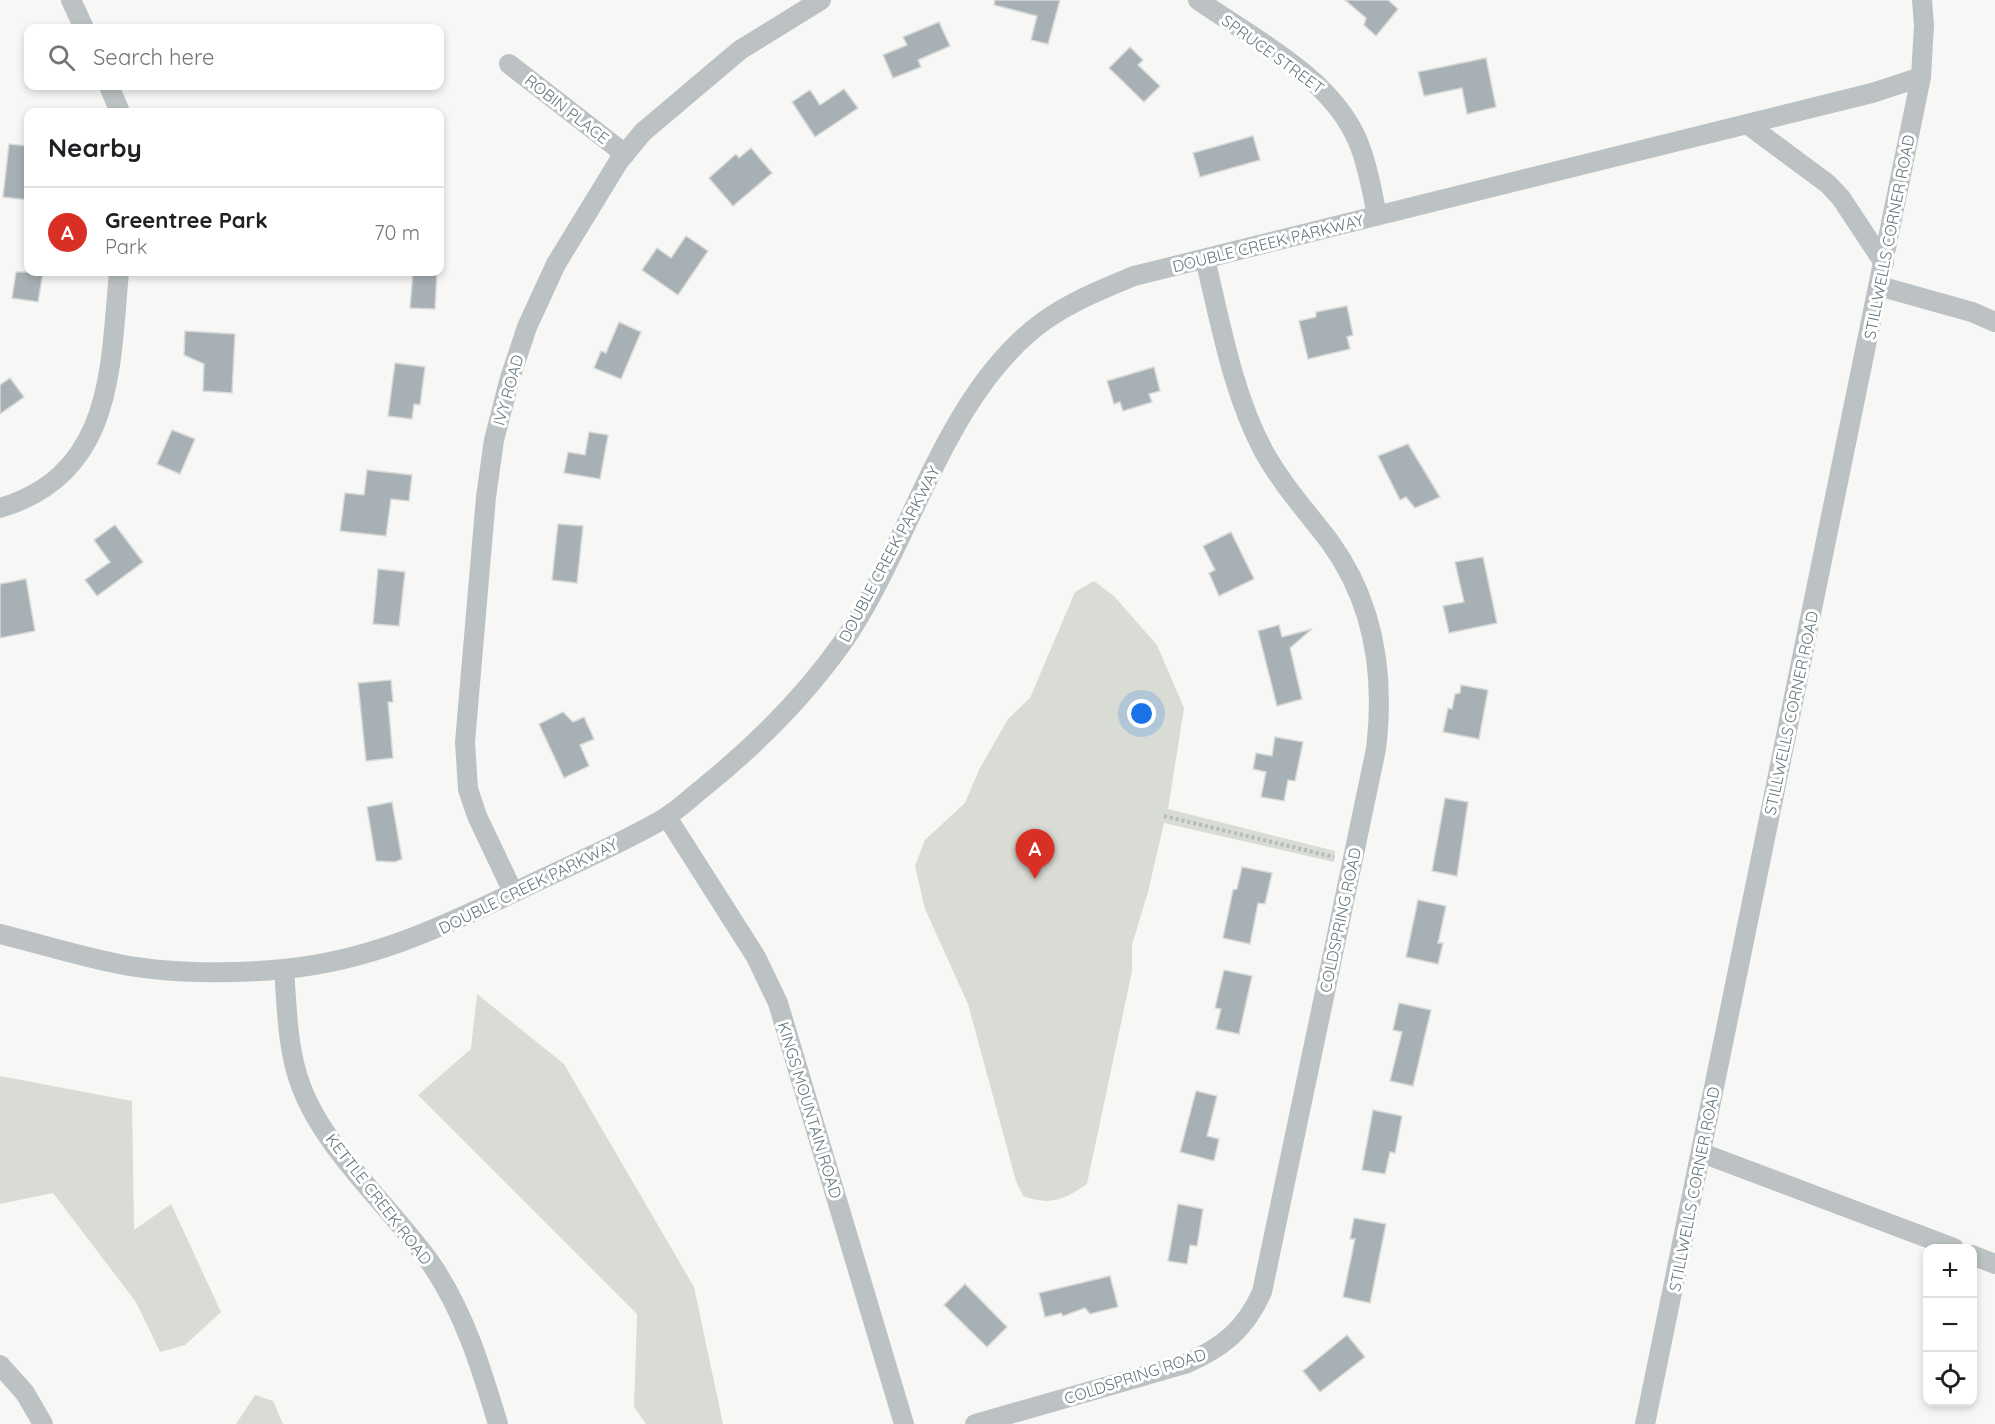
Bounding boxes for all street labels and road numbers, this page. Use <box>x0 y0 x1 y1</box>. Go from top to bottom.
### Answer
street label: SPRUCE STREET <box>1218 10 1328 98</box>
street label: ROBIN PLACE <box>521 70 613 148</box>
street label: STILLWELLS CORNER ROAD <box>1859 133 1919 341</box>
street label: DOUBLE CREEK PARKWAY <box>1170 210 1366 276</box>
street label: IVY ROAD <box>488 352 528 428</box>
street label: DOUBLE CREEK PARKWAY <box>834 463 944 645</box>
street label: STILLWELLS CORNER ROAD <box>1760 609 1822 817</box>
street label: DOUBLE CREEK PARKWAY <box>435 834 621 938</box>
street label: COLDSPRING ROAD <box>1315 846 1365 994</box>
street label: KINGS MOUNTAIN ROAD <box>774 1019 846 1201</box>
street label: STILLWELLS CORNER ROAD <box>1664 1085 1724 1293</box>
street label: KETTLE CREEK ROAD <box>322 1129 436 1269</box>
street label: COLDSPRING ROAD <box>1062 1344 1208 1408</box>

